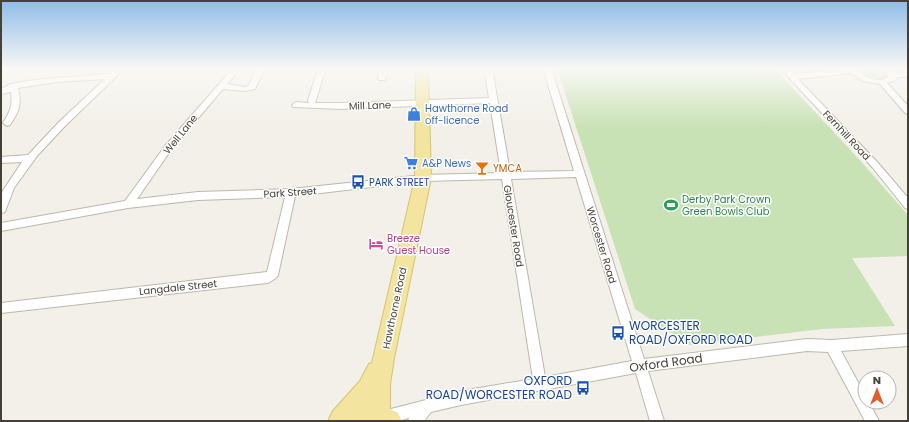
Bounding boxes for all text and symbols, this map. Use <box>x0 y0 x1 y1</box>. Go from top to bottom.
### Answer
street label: Mill Lane <box>349 97 391 114</box>
place label: Hawthorne Road off-licence <box>425 101 508 128</box>
shop icon: Hawthorne Road off-licence <box>406 106 422 122</box>
street label: Fernhill Road <box>819 107 874 164</box>
street label: Well Lane <box>160 111 201 157</box>
supermarket icon: A&P News <box>403 155 419 171</box>
place label: A&P News <box>422 156 471 171</box>
bar icon: YMCA <box>474 160 490 176</box>
place label: YMCA <box>493 161 522 176</box>
bus stop icon: PARK STREET <box>350 174 366 190</box>
place label: PARK STREET <box>369 175 430 190</box>
street label: Park Street <box>263 183 318 202</box>
street label: Gloucester Road <box>500 184 527 268</box>
place label: Derby Park Crown Green Bowls Club <box>682 192 771 219</box>
sports icon: Derby Park Crown Green Bowls Club <box>663 197 679 213</box>
street label: Worcester Road <box>583 205 620 285</box>
place label: Breeze Guest House <box>387 231 450 258</box>
hotel icon: Breeze Guest House <box>368 236 384 252</box>
street label: Hawthorne Road <box>378 266 410 350</box>
street label: Langdale Street <box>138 276 218 299</box>
place label: WORCESTER ROAD/OXFORD ROAD <box>629 317 753 348</box>
bus stop icon: WORCESTER ROAD/OXFORD ROAD <box>610 325 626 341</box>
street label: Oxford Road <box>628 349 704 376</box>
north arrow <box>857 370 897 410</box>
place label: OXFORD ROAD/WORCESTER ROAD <box>426 372 572 403</box>
text: N <box>873 372 881 388</box>
bus stop icon: OXFORD ROAD/WORCESTER ROAD <box>575 380 591 396</box>

